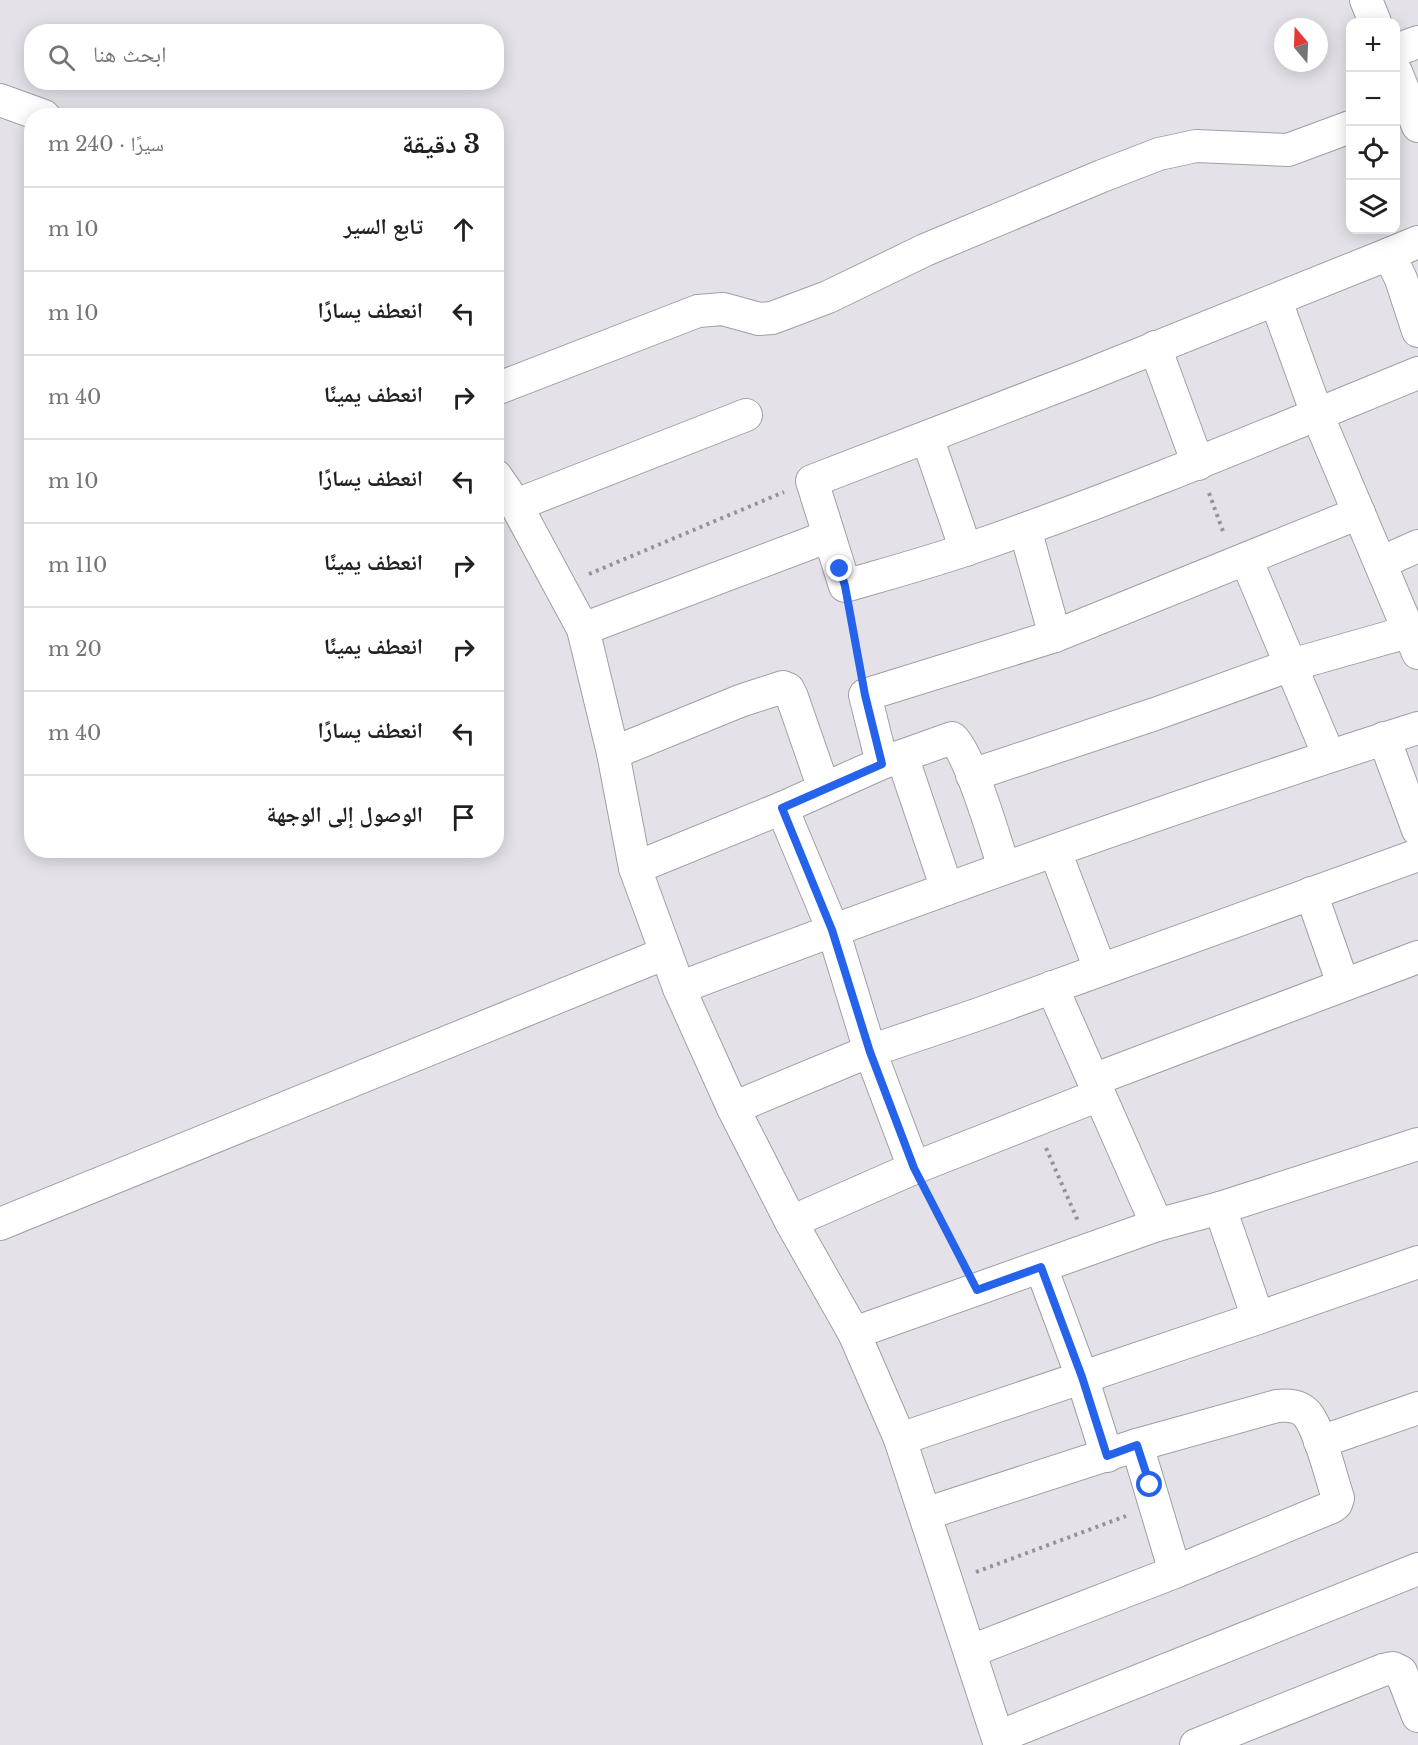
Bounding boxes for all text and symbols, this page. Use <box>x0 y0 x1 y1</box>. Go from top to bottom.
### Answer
north arrow <box>1274 18 1328 72</box>
map controls <box>1346 18 1400 234</box>
button: + <box>1346 18 1400 72</box>
search box <box>24 24 504 90</box>
icon: search <box>45 41 78 74</box>
text: ابحث هنا <box>93 41 166 68</box>
button: − <box>1346 72 1400 126</box>
button: locate <box>1346 126 1400 180</box>
text: 3 دقيقة <box>402 128 480 160</box>
text: سيرًا · 240 m <box>48 132 164 156</box>
button: layers <box>1346 180 1400 234</box>
text: تابع السير <box>344 213 423 240</box>
icon: ahead <box>447 213 480 246</box>
text: 10 m <box>48 217 98 241</box>
text: انعطف يسارًا <box>317 297 423 324</box>
icon: left <box>447 297 480 330</box>
text: 10 m <box>48 301 98 325</box>
text: انعطف يمينًا <box>324 381 423 408</box>
icon: right <box>447 381 480 414</box>
text: 40 m <box>48 385 101 409</box>
text: انعطف يسارًا <box>317 465 423 492</box>
icon: left <box>447 465 480 498</box>
text: 10 m <box>48 469 98 493</box>
text: انعطف يمينًا <box>324 549 423 576</box>
icon: right <box>447 549 480 582</box>
text: 110 m <box>48 553 107 577</box>
route end <box>826 555 852 581</box>
text: انعطف يمينًا <box>324 633 423 660</box>
icon: right <box>447 633 480 666</box>
text: 20 m <box>48 637 102 661</box>
text: انعطف يسارًا <box>317 717 423 744</box>
icon: left <box>447 717 480 750</box>
text: 40 m <box>48 721 101 745</box>
text: الوصول إلى الوجهة <box>267 801 423 828</box>
icon: arrive <box>447 801 480 834</box>
route start <box>1136 1471 1162 1497</box>

